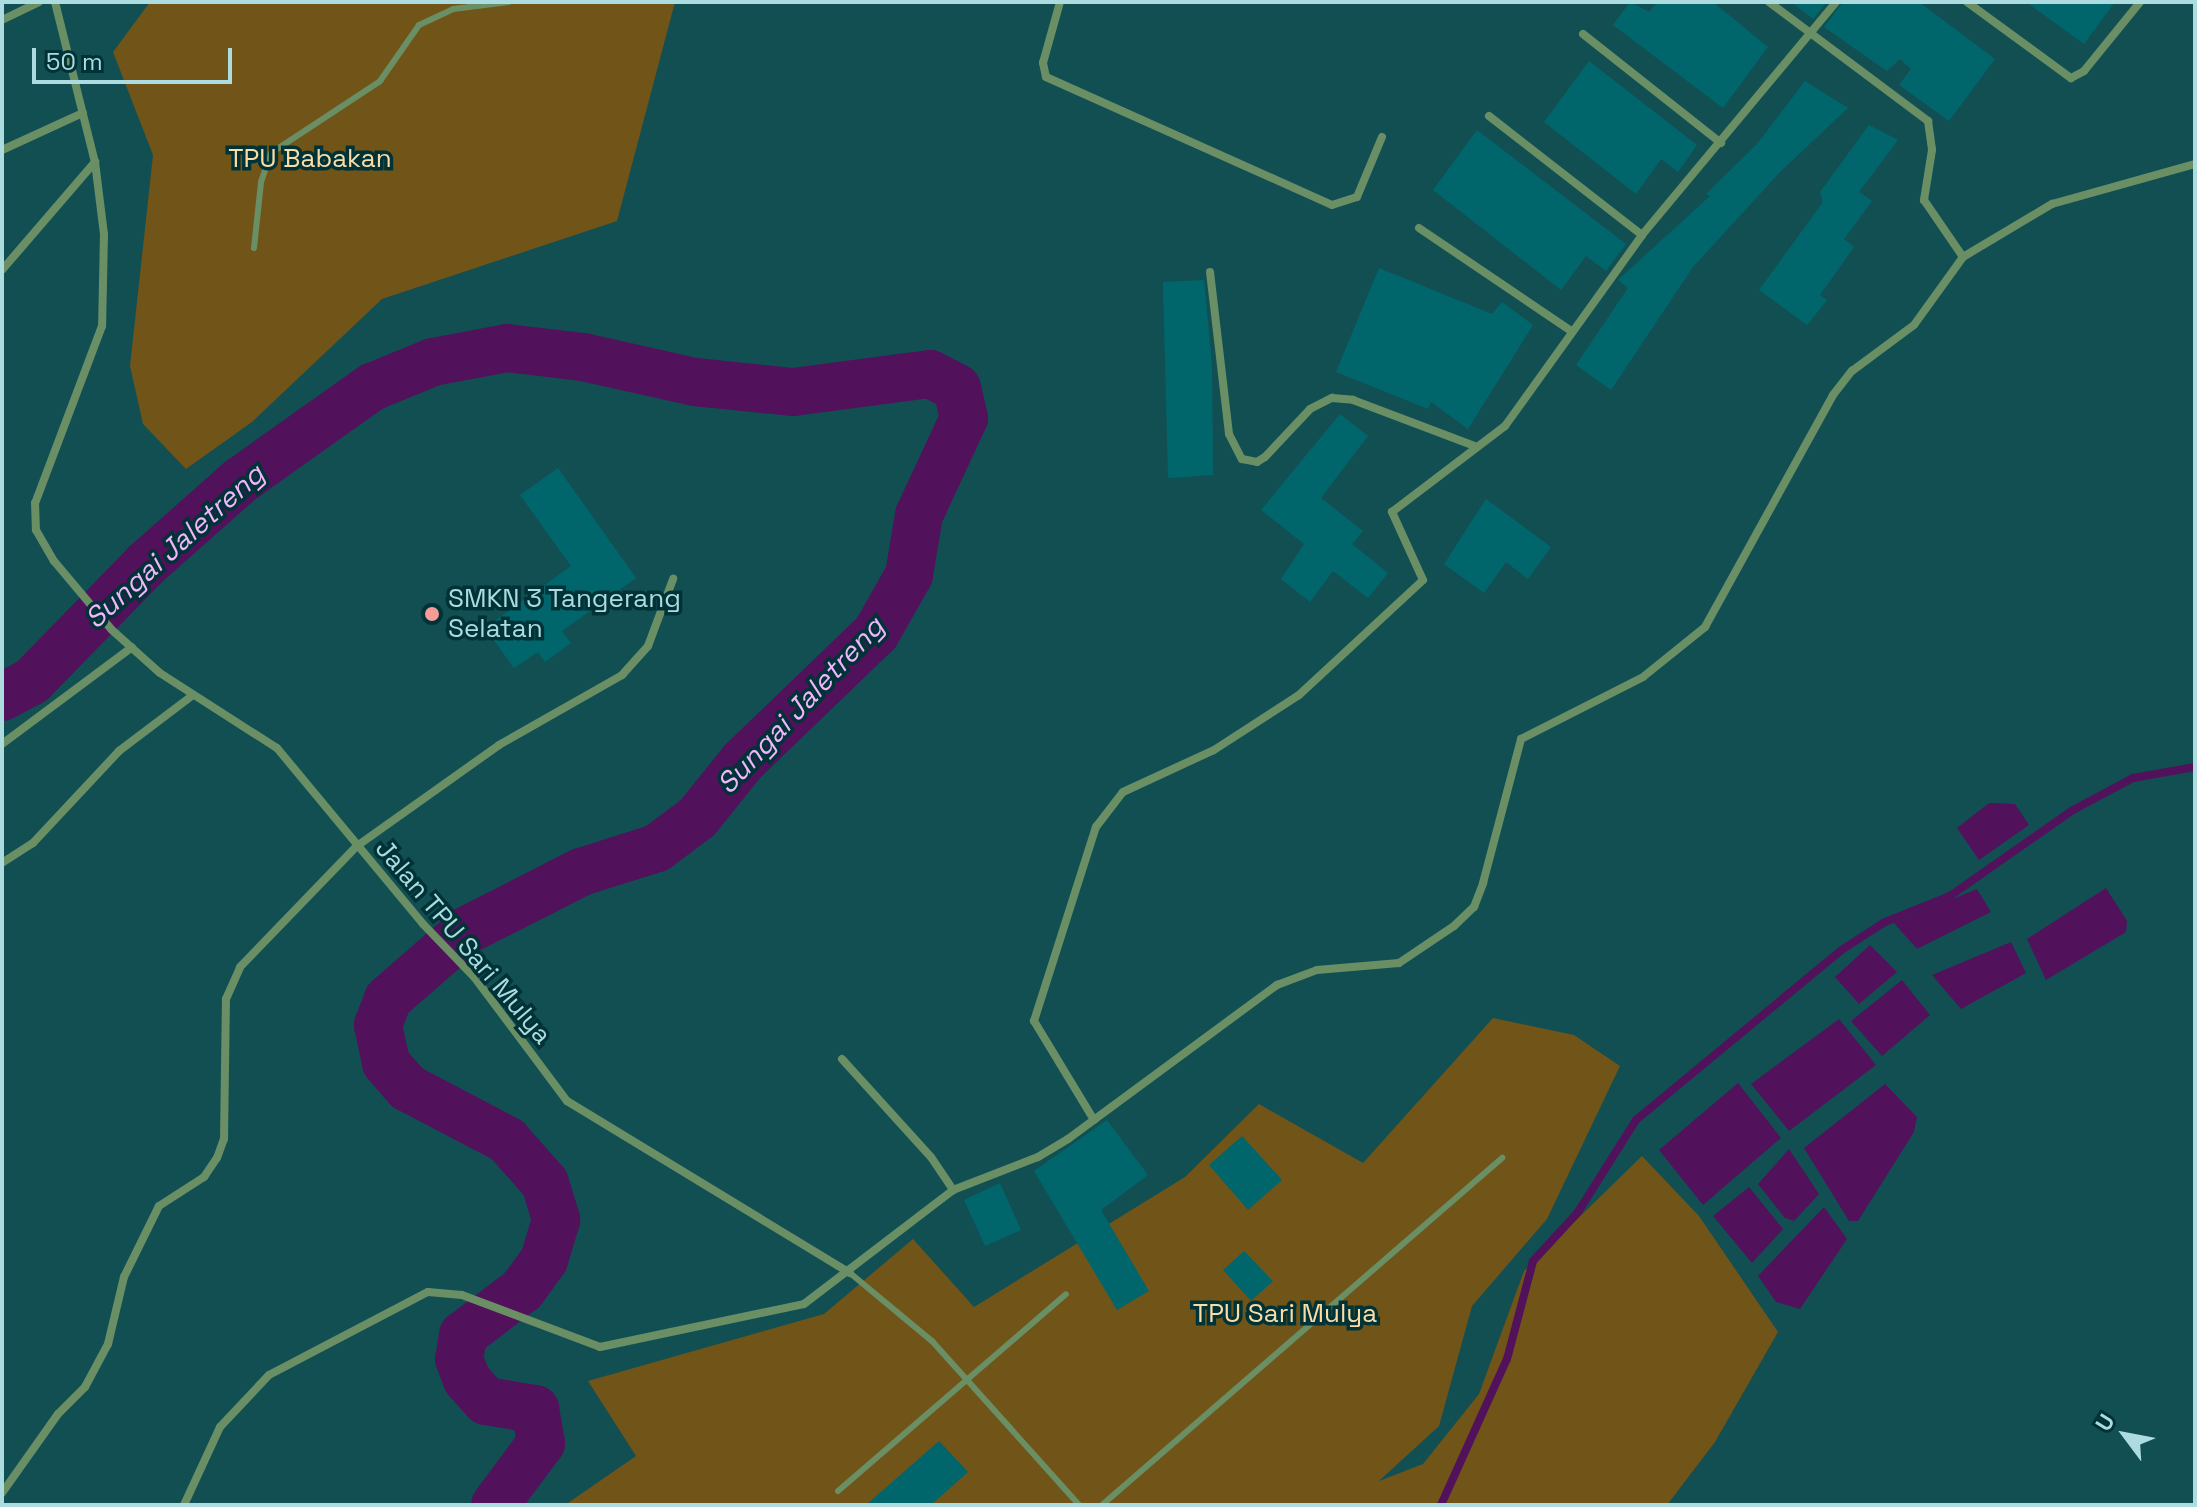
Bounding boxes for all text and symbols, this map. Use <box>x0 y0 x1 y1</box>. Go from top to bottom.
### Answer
scale bar <box>36 32 236 82</box>
text: 50 m <box>46 46 103 77</box>
park label: TPU Babakan <box>228 143 392 175</box>
water label: Sungai Jaletreng <box>78 457 270 635</box>
place label: SMKN 3 Tangerang Selatan <box>448 583 682 644</box>
marker: SMKN 3 Tangerang Selatan <box>423 605 441 623</box>
water label: Sungai Jaletreng <box>710 610 890 800</box>
street label: Jalan TPU Sari Mulya <box>368 833 558 1051</box>
park label: TPU Sari Mulya <box>1193 1298 1377 1330</box>
north arrow <box>2085 1395 2165 1475</box>
text: U <box>2089 1409 2120 1436</box>

